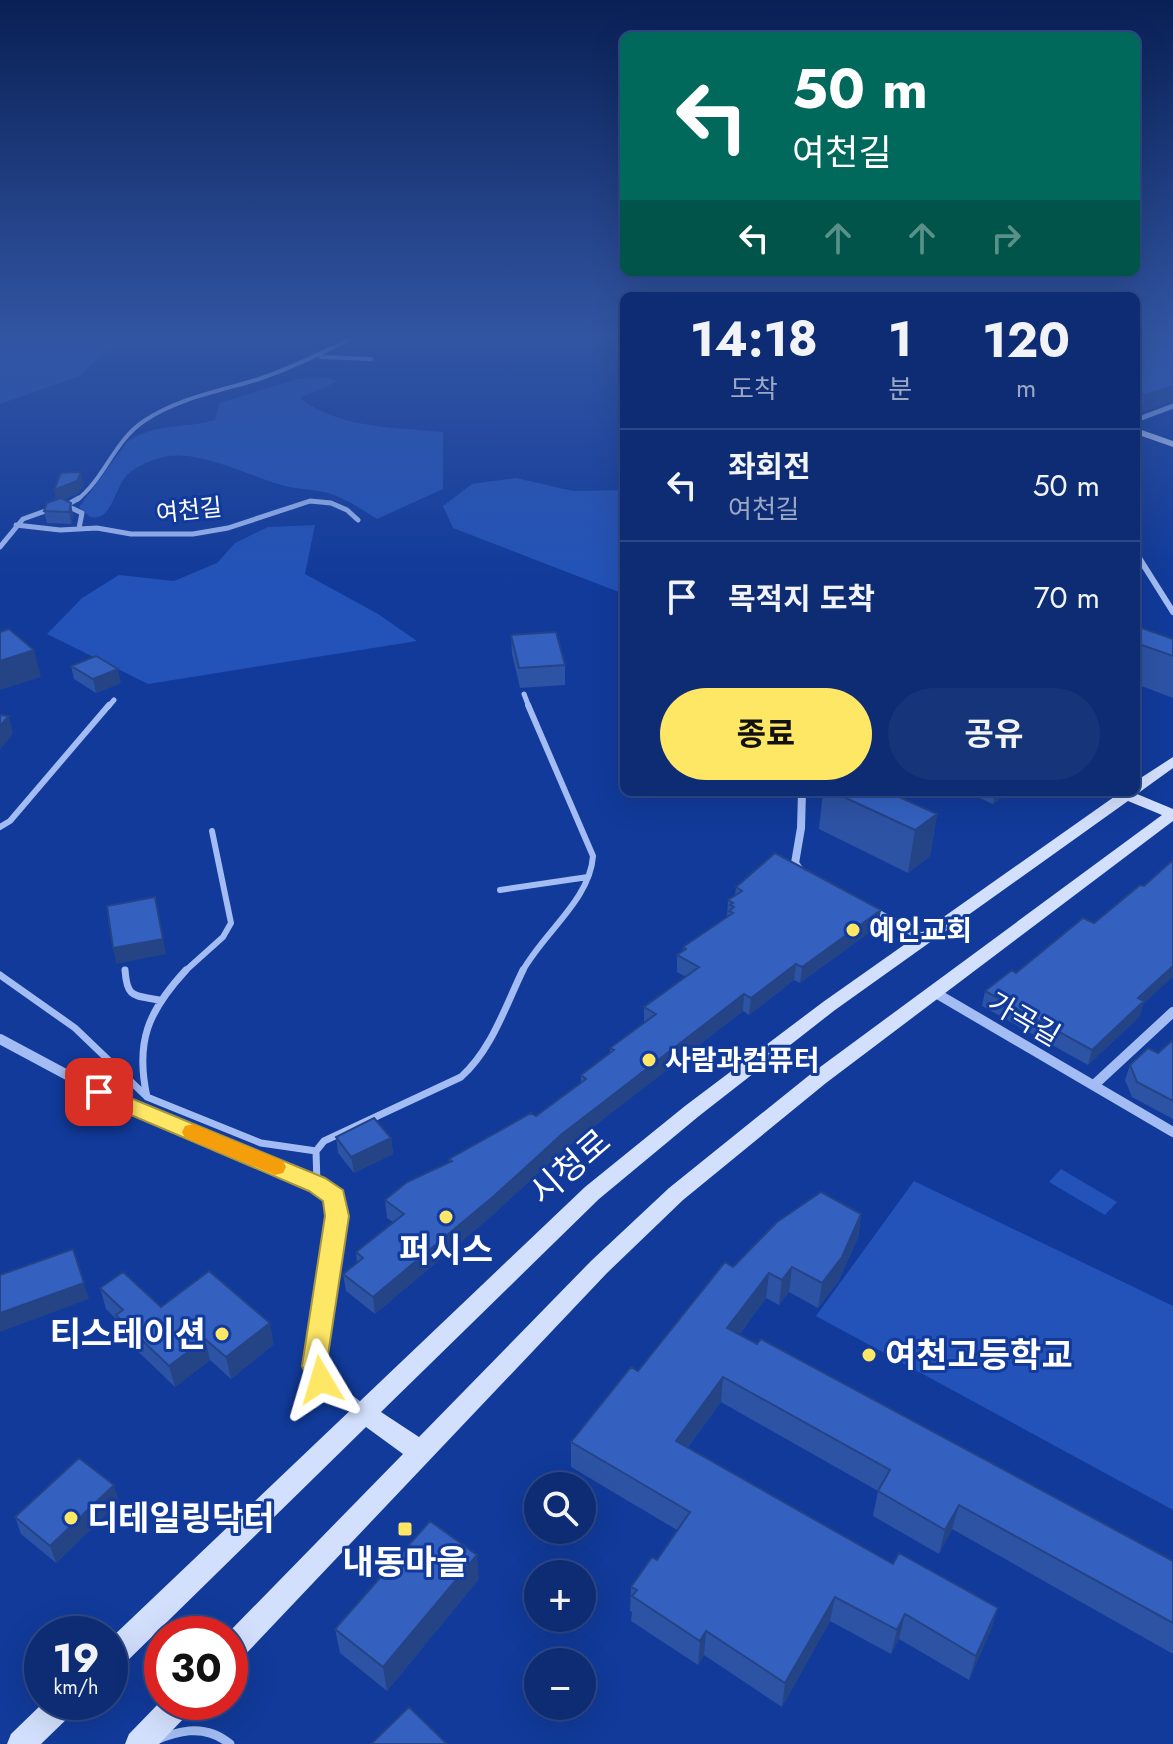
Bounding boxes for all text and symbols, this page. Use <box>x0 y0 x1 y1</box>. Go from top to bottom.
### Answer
text: 50 m <box>792 48 928 129</box>
icon: left <box>660 64 764 168</box>
text: 여천길 <box>792 126 891 178</box>
icon: left <box>732 216 776 260</box>
icon: ahead <box>816 216 860 260</box>
icon: ahead <box>900 216 944 260</box>
icon: right <box>984 216 1028 260</box>
text: 14:18 <box>690 305 818 374</box>
text: 1 <box>888 305 912 374</box>
text: 120 <box>982 306 1070 375</box>
text: m <box>1016 369 1036 407</box>
text: 도착 <box>730 370 778 408</box>
text: 분 <box>888 370 912 408</box>
text: 좌회전 <box>728 445 811 488</box>
icon: left <box>660 463 704 507</box>
text: 50 m <box>1033 464 1100 507</box>
street label: 여천길 <box>154 489 224 531</box>
text: 여천길 <box>728 490 800 528</box>
icon: arrive <box>660 575 704 619</box>
text: 70 m <box>1034 576 1100 619</box>
text: 목적지 도착 <box>728 577 875 620</box>
button: 종료 <box>660 688 872 780</box>
button: 공유 <box>888 688 1100 780</box>
place label: 예인교회 <box>869 910 972 951</box>
marker: 예인교회 <box>844 921 862 939</box>
street label: 가곡길 <box>980 982 1068 1056</box>
place label: 사람과컴퓨터 <box>665 1040 820 1081</box>
marker: 사람과컴퓨터 <box>640 1051 658 1069</box>
pin <box>65 1058 133 1126</box>
icon: arrive <box>77 1070 121 1114</box>
street label: 시청로 <box>519 1118 621 1216</box>
marker: 퍼시스 <box>437 1208 455 1226</box>
place label: 퍼시스 <box>399 1226 493 1275</box>
place label: 티스테이션 <box>50 1310 206 1359</box>
marker: 티스테이션 <box>213 1325 231 1343</box>
place label: 여천고등학교 <box>885 1331 1073 1380</box>
position arrow <box>279 1338 363 1422</box>
marker: 여천고등학교 <box>860 1346 878 1364</box>
map controls <box>524 1472 596 1720</box>
button: search <box>524 1472 596 1544</box>
place label: 디테일링닥터 <box>87 1494 275 1543</box>
marker: 디테일링닥터 <box>62 1509 80 1527</box>
marker: 내동마을 <box>396 1520 414 1538</box>
place label: 내동마을 <box>342 1538 468 1587</box>
button: + <box>524 1560 596 1632</box>
speed limit sign: 30 <box>144 1616 248 1720</box>
text: 19 <box>52 1629 100 1687</box>
button: − <box>524 1648 596 1720</box>
text: km/h <box>53 1673 99 1702</box>

